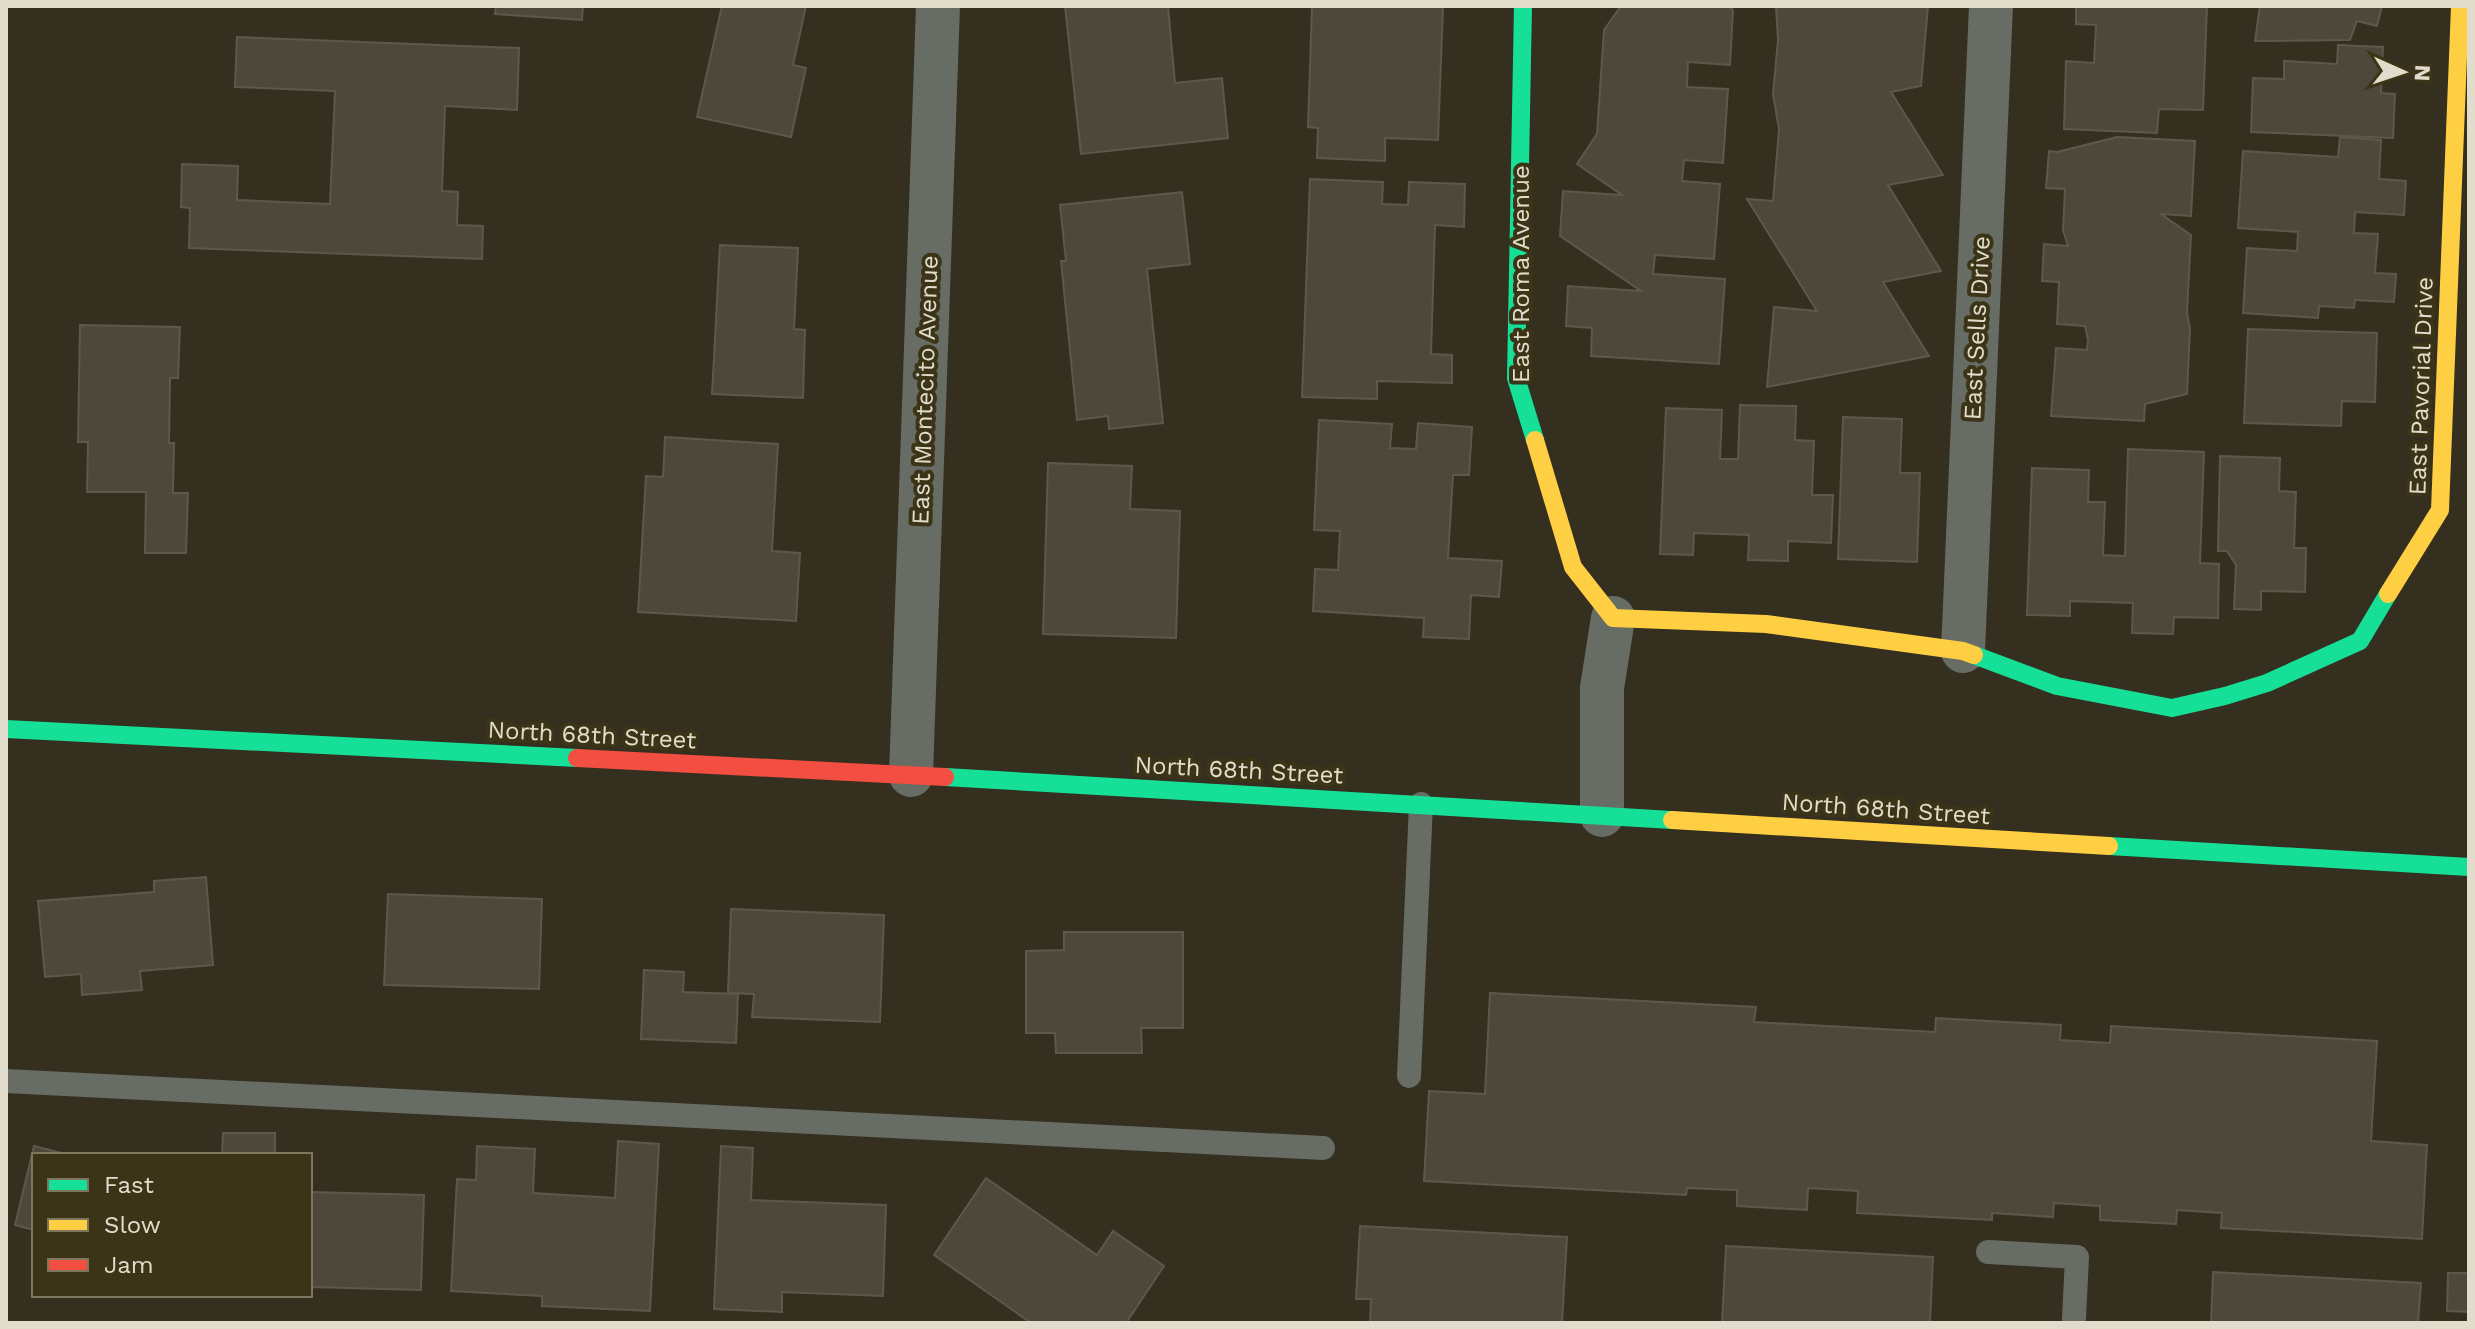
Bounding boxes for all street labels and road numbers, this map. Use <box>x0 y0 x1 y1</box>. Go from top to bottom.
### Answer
street label: East Roma Avenue <box>1507 165 1535 383</box>
street label: East Sells Drive <box>1958 235 1996 421</box>
street label: East Montecito Avenue <box>906 255 944 525</box>
street label: East Pavorial Drive <box>2403 276 2439 496</box>
street label: North 68th Street <box>487 716 697 754</box>
street label: North 68th Street <box>1134 751 1344 789</box>
street label: North 68th Street <box>1781 788 1991 830</box>

